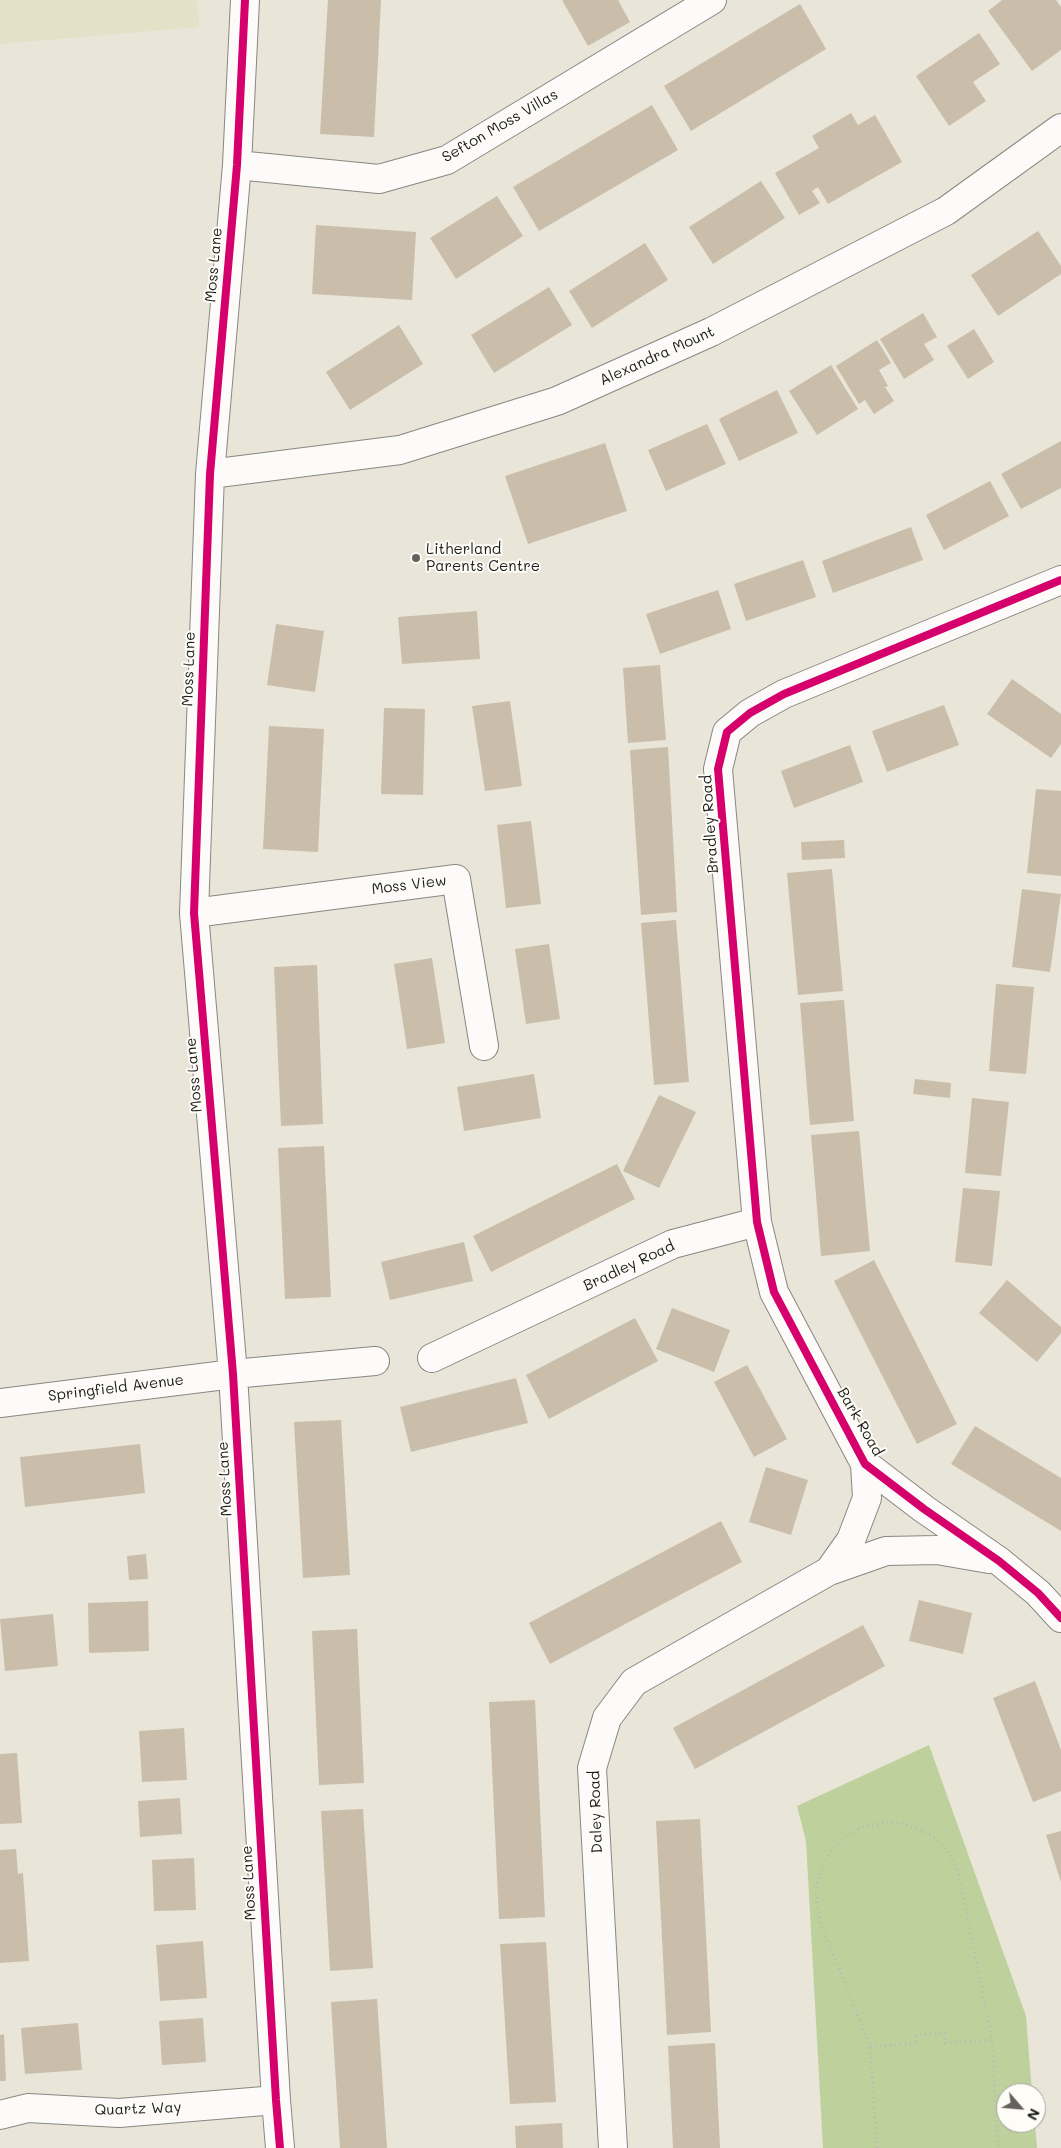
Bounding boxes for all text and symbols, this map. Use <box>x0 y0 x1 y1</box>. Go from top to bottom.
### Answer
street label: Sefton Moss Villas <box>439 86 561 166</box>
street label: Moss Lane <box>202 227 226 303</box>
street label: Alexandra Mount <box>597 323 717 389</box>
place label: Litherland Parents Centre <box>426 540 540 575</box>
marker: Litherland Parents Centre <box>410 552 422 564</box>
street label: Moss Lane <box>179 631 199 707</box>
street label: Bradley Road <box>698 774 722 874</box>
street label: Moss View <box>370 871 448 899</box>
street label: Moss Lane <box>182 1037 206 1113</box>
street label: Bradley Road <box>580 1237 678 1295</box>
street label: Springfield Avenue <box>47 1371 185 1405</box>
street label: Bark Road <box>833 1384 887 1460</box>
street label: Moss Lane <box>214 1441 236 1517</box>
street label: Daley Road <box>586 1770 606 1854</box>
street label: Moss Lane <box>238 1845 260 1921</box>
north arrow <box>996 2083 1046 2133</box>
street label: Quartz Way <box>94 2098 182 2120</box>
text: N <box>1023 2106 1045 2124</box>

